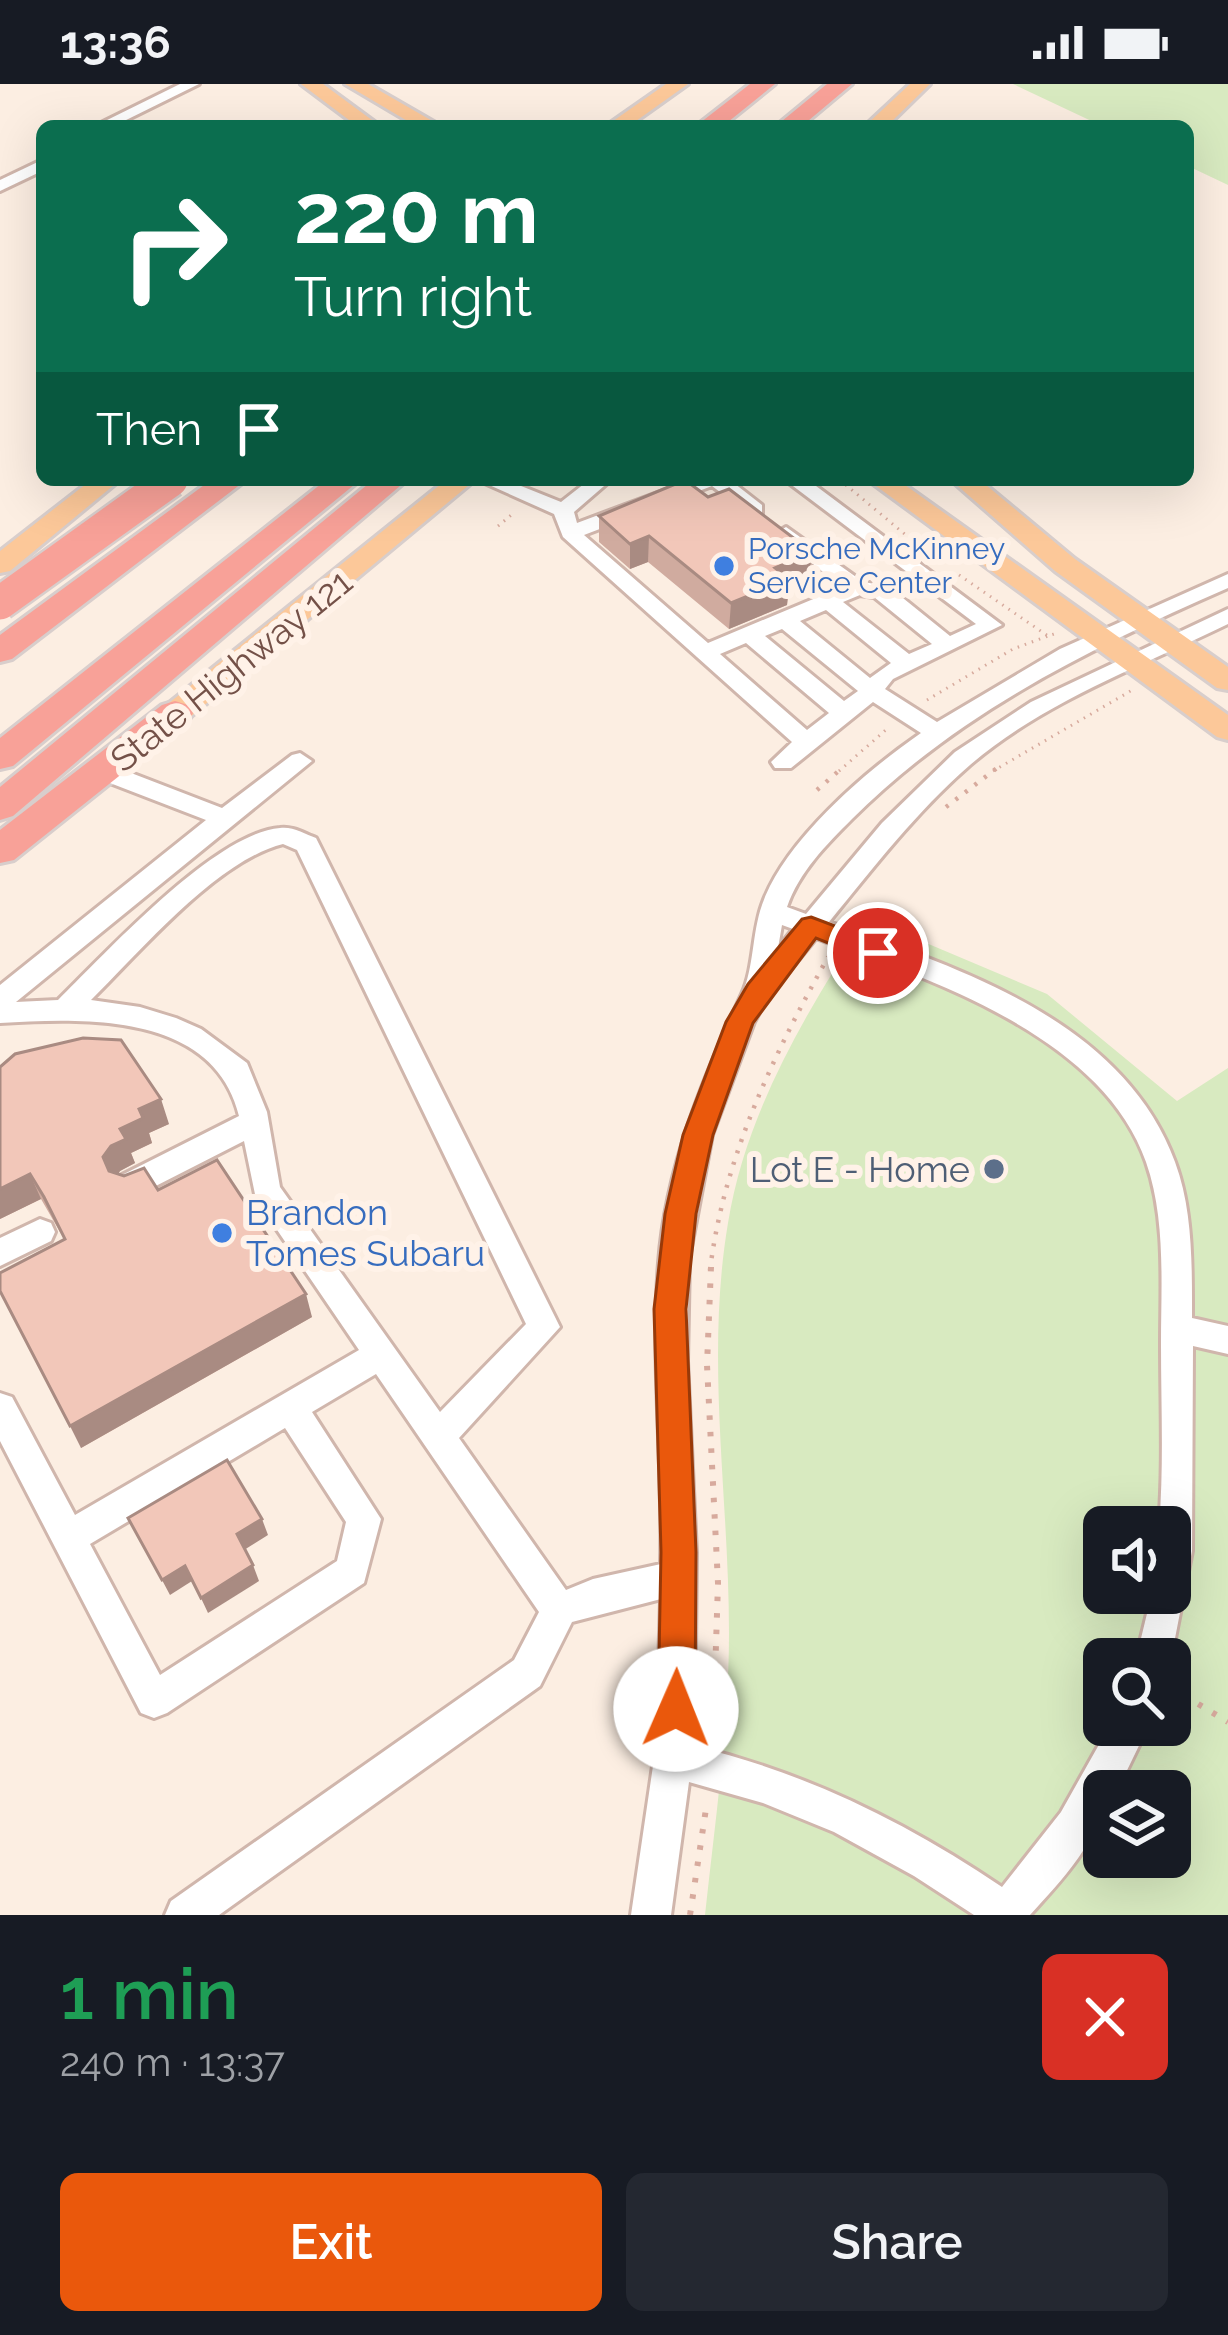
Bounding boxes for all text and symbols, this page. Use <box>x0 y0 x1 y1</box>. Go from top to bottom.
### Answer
text: 13:36 <box>60 16 171 69</box>
text: 220 m <box>294 164 539 263</box>
icon: right <box>96 168 252 324</box>
text: Turn right <box>294 265 532 329</box>
icon: arrive <box>226 396 292 462</box>
text: Then <box>96 403 202 456</box>
place label: Porsche McKinney Service Center <box>748 531 1005 600</box>
marker: Porsche McKinney Service Center <box>711 553 737 579</box>
street label: State Highway 121 <box>102 560 360 780</box>
pin <box>827 902 929 1004</box>
icon: arrive <box>845 920 911 986</box>
place label: Lot E - Home <box>750 1148 970 1190</box>
marker: Lot E - Home <box>981 1156 1007 1182</box>
place label: Brandon Tomes Subaru <box>246 1191 485 1274</box>
marker: Brandon Tomes Subaru <box>209 1220 235 1246</box>
map controls <box>1083 1506 1191 1878</box>
button: sound <box>1083 1506 1191 1614</box>
button: search <box>1083 1638 1191 1746</box>
position arrow <box>613 1646 739 1772</box>
button: layers <box>1083 1770 1191 1878</box>
text: 1 min <box>60 1951 239 2036</box>
button: close <box>1042 1954 1168 2080</box>
text: 240 m · 13:37 <box>60 2039 285 2085</box>
button: Exit <box>60 2173 602 2311</box>
button: Share <box>626 2173 1168 2311</box>

